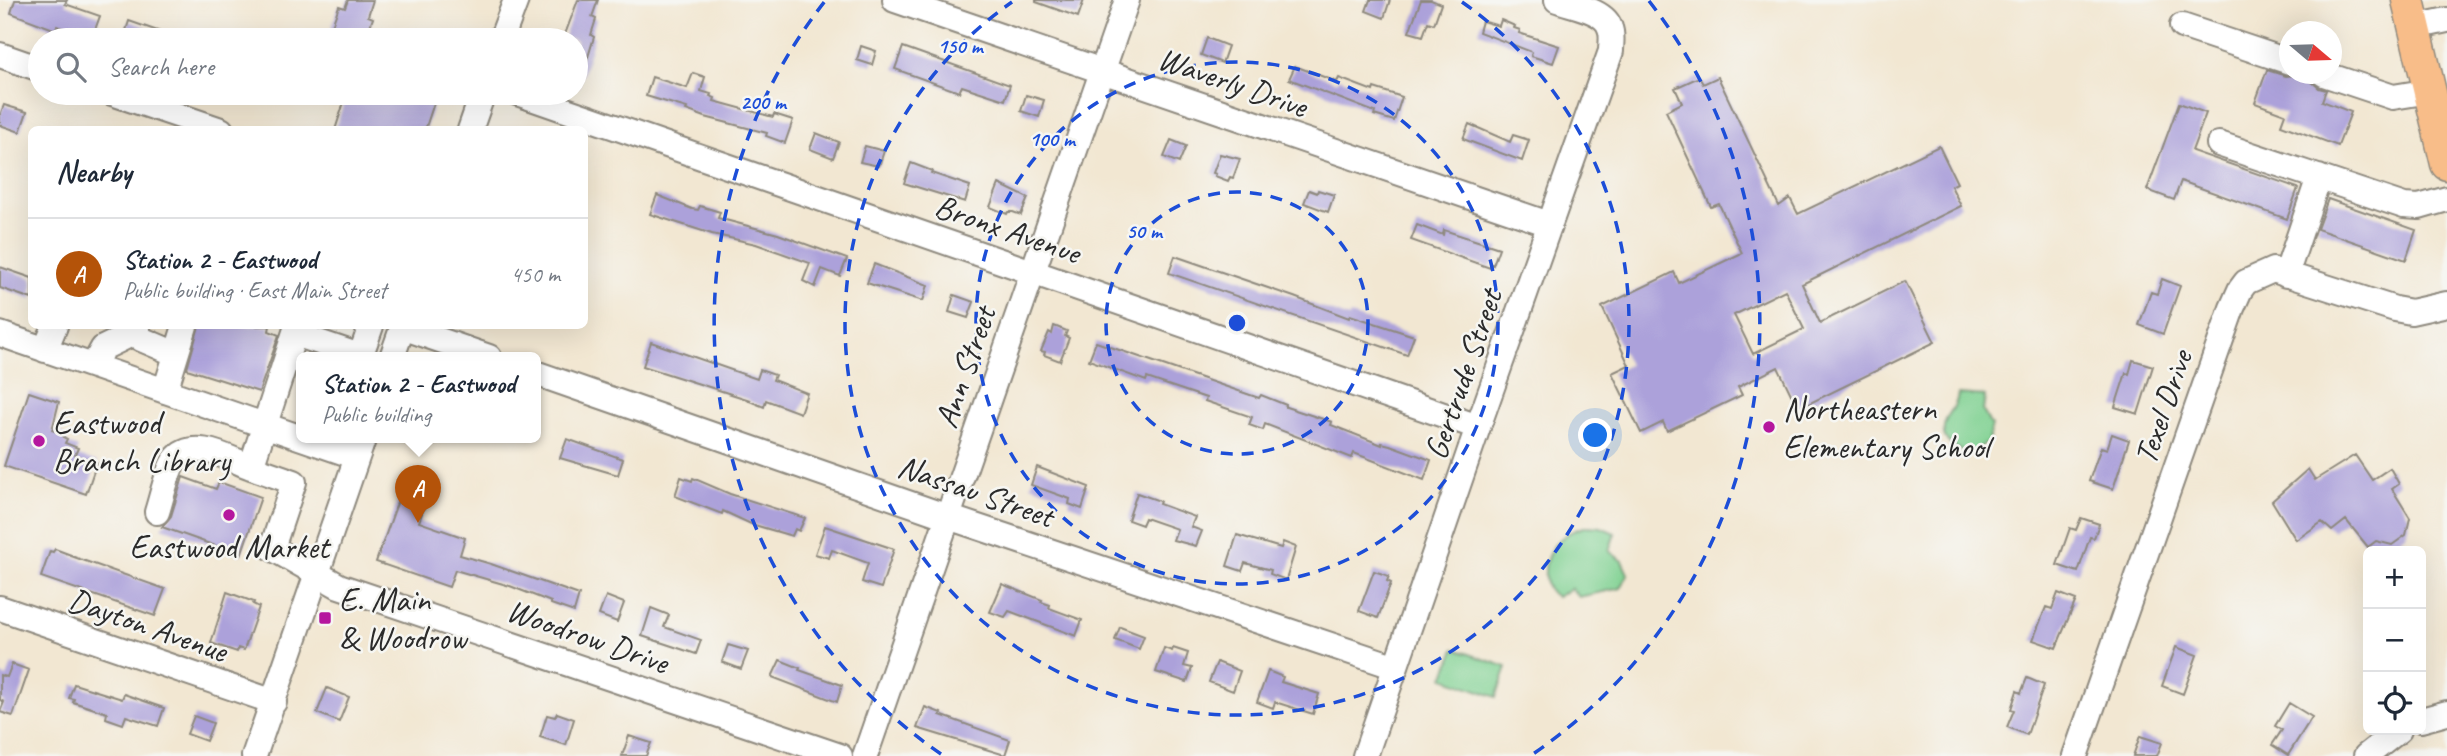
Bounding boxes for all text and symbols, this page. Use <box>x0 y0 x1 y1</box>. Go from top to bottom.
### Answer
north arrow <box>2279 21 2342 84</box>
search box <box>28 28 588 105</box>
text: 150 m <box>937 33 985 59</box>
street label: Waverly Drive <box>1153 37 1315 128</box>
icon: search <box>52 48 90 86</box>
text: Search here <box>108 50 214 83</box>
text: 200 m <box>740 89 788 115</box>
text: 100 m <box>1029 126 1077 152</box>
text: Nearby <box>56 153 132 191</box>
street label: Bronx Avenue <box>930 185 1088 274</box>
text: 50 m <box>1126 218 1164 244</box>
text: Station 2 - Eastwood <box>123 243 317 276</box>
text: A <box>73 260 85 289</box>
text: 450 m <box>511 260 560 289</box>
text: Public building · East Main Street <box>123 276 386 305</box>
street label: Gertrude Street <box>1414 281 1513 465</box>
street label: Ann Street <box>925 298 1006 433</box>
centre of rings <box>1225 311 1249 335</box>
street label: Texel Drive <box>2124 343 2203 470</box>
popup <box>296 352 541 443</box>
text: Station 2 - Eastwood <box>322 367 515 400</box>
place label: Northeastern Elementary School <box>1783 388 1994 468</box>
text: Public building <box>322 400 431 429</box>
place label: Eastwood Branch Library <box>53 402 233 482</box>
your location <box>1578 418 1612 452</box>
marker: Northeastern Elementary School <box>1761 419 1777 435</box>
marker: Eastwood Branch Library <box>31 433 47 449</box>
street label: Nassau Street <box>893 445 1062 538</box>
pin: A <box>395 465 441 523</box>
marker: Eastwood Market <box>221 507 237 523</box>
place label: Eastwood Market <box>129 526 332 568</box>
map controls <box>2363 546 2426 735</box>
button: + <box>2363 546 2426 609</box>
street label: Dayton Avenue <box>63 578 235 672</box>
place label: E. Main & Woodrow <box>339 579 469 659</box>
street label: Woodrow Drive <box>501 589 676 684</box>
button: − <box>2363 609 2426 672</box>
marker: E. Main & Woodrow <box>317 610 333 626</box>
button: locate <box>2363 672 2426 735</box>

